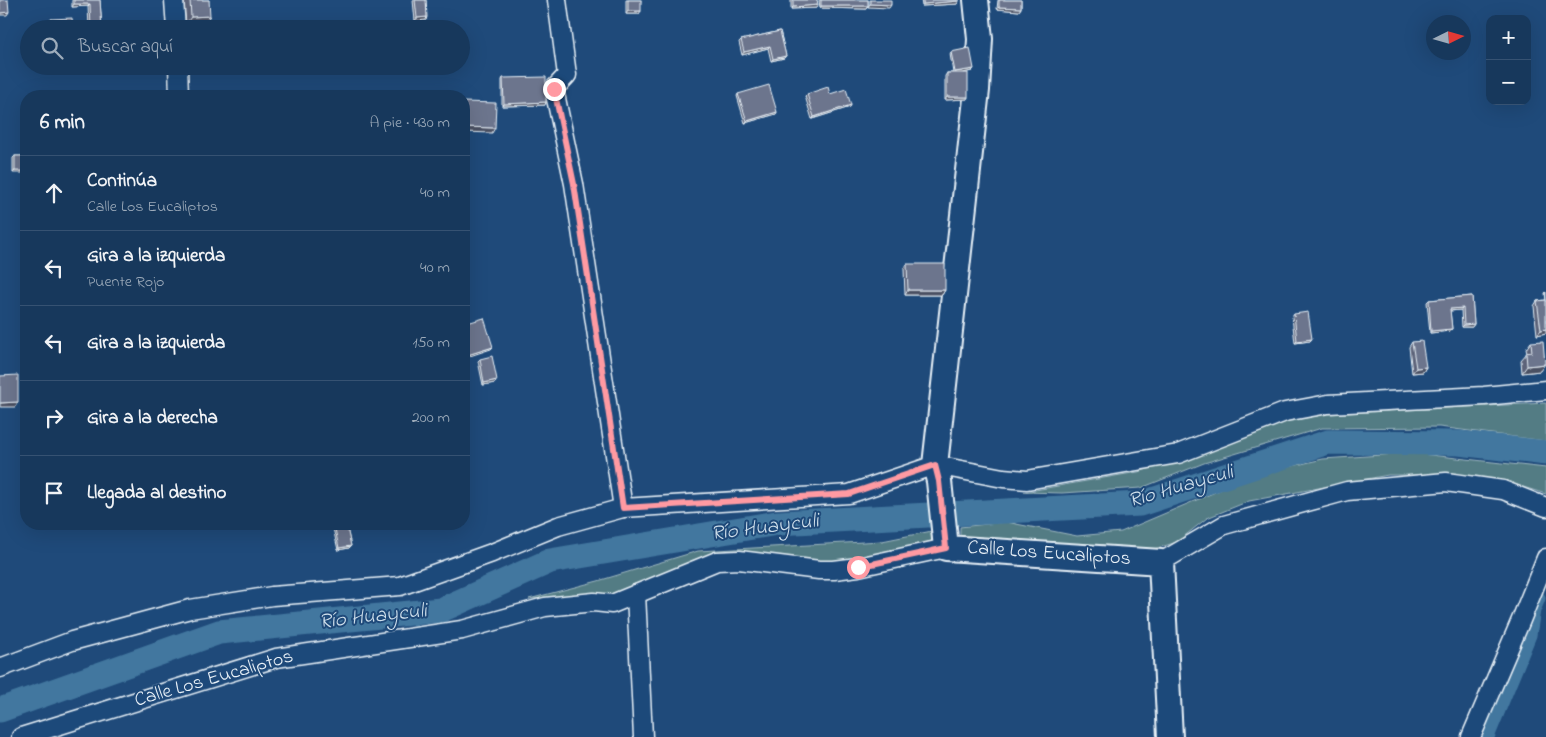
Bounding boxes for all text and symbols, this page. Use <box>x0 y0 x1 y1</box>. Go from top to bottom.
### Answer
north arrow <box>1426 15 1471 60</box>
map controls <box>1486 15 1531 105</box>
button: + <box>1486 15 1531 60</box>
search box <box>20 20 470 75</box>
icon: search <box>38 34 66 62</box>
text: Buscar aquí <box>78 34 173 61</box>
button: − <box>1486 60 1531 105</box>
route end <box>543 78 566 101</box>
text: 6 min <box>40 108 85 138</box>
text: A pie · 430 m <box>369 111 450 135</box>
text: Continúa <box>87 168 157 195</box>
icon: ahead <box>40 179 68 207</box>
text: 40 m <box>420 181 450 205</box>
text: Calle Los Eucaliptos <box>87 195 218 219</box>
text: Gira a la izquierda <box>87 243 225 270</box>
icon: left <box>40 254 68 282</box>
text: 40 m <box>420 256 450 280</box>
text: Puente Rojo <box>87 270 164 294</box>
icon: left <box>40 329 68 357</box>
text: Gira a la izquierda <box>87 330 225 357</box>
text: 150 m <box>412 331 450 355</box>
icon: right <box>40 404 68 432</box>
text: Gira a la derecha <box>87 405 218 432</box>
text: 200 m <box>412 406 450 430</box>
water label: Río Huayculi <box>1125 457 1239 516</box>
icon: arrive <box>40 479 68 507</box>
text: Llegada al destino <box>87 480 226 507</box>
water label: Río Huayculi <box>710 506 823 549</box>
street label: Calle Los Eucaliptos <box>966 534 1132 574</box>
route start <box>847 556 870 579</box>
water label: Río Huayculi <box>318 596 430 638</box>
street label: Calle Los Eucaliptos <box>131 642 297 716</box>

